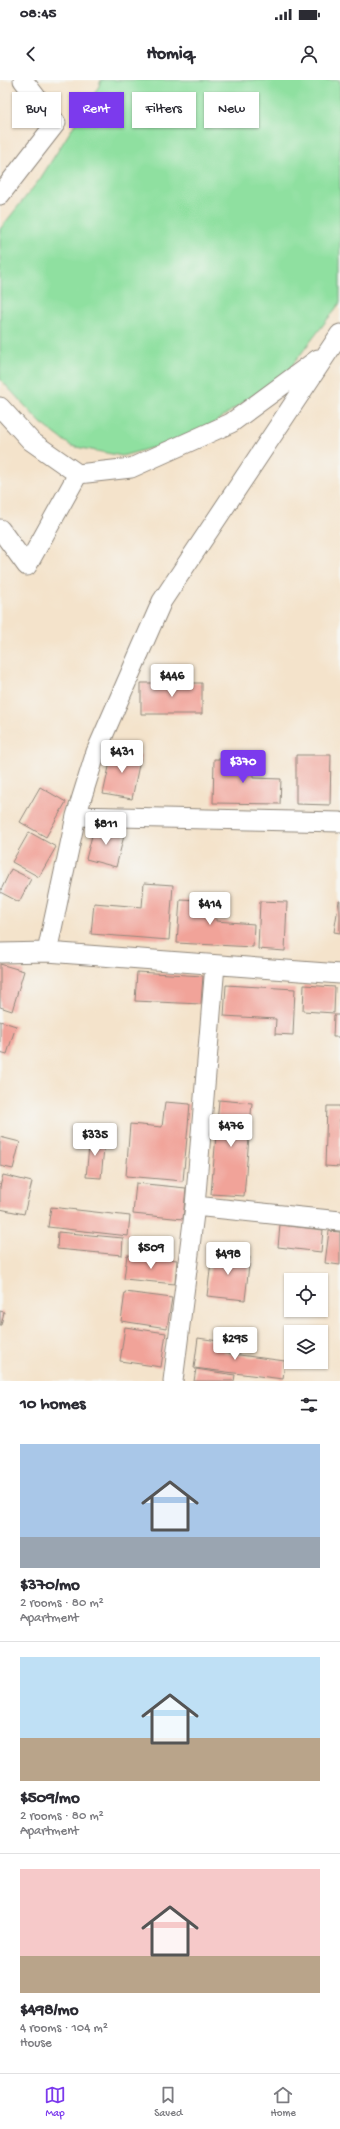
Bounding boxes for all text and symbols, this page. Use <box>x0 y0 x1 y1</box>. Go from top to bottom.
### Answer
text: 08:45 <box>20 5 56 23</box>
icon: back <box>20 43 42 65</box>
icon: person <box>298 43 320 65</box>
text: Homiq <box>146 44 194 65</box>
chip: Buy <box>12 92 61 128</box>
chip: Rent <box>69 92 124 128</box>
chip: Filters <box>132 92 196 128</box>
chip: New <box>204 92 259 128</box>
pin: $446 <box>148 664 196 698</box>
text: $446 <box>160 669 184 684</box>
pin: $431 <box>98 740 146 774</box>
text: $431 <box>110 745 134 760</box>
pin: $370 <box>219 750 267 784</box>
text: $370 <box>230 755 256 770</box>
pin: $811 <box>82 812 130 846</box>
text: $811 <box>94 817 118 832</box>
pin: $414 <box>186 892 234 926</box>
text: $414 <box>198 897 222 912</box>
pin: $476 <box>207 1114 255 1148</box>
text: $476 <box>218 1119 244 1134</box>
pin: $335 <box>71 1123 119 1157</box>
text: $335 <box>82 1128 108 1143</box>
pin: $509 <box>127 1236 175 1270</box>
text: $509 <box>138 1241 164 1256</box>
pin: $498 <box>204 1242 252 1276</box>
text: $498 <box>215 1247 241 1262</box>
map controls <box>284 1273 328 1369</box>
button: locate <box>284 1273 328 1317</box>
button: layers <box>284 1325 328 1369</box>
pin: $295 <box>211 1327 259 1361</box>
text: $295 <box>222 1332 248 1347</box>
icon: filters <box>298 1394 320 1416</box>
text: 10 homes <box>20 1395 86 1415</box>
icon: home <box>134 1470 206 1542</box>
text: $370/mo <box>20 1576 80 1596</box>
text: 2 rooms · 80 m² <box>20 1596 104 1611</box>
text: Apartment <box>20 1611 79 1626</box>
icon: home <box>134 1683 206 1755</box>
text: $509/mo <box>20 1789 80 1809</box>
text: 2 rooms · 80 m² <box>20 1809 104 1824</box>
text: Apartment <box>20 1824 79 1839</box>
icon: home <box>134 1895 206 1967</box>
text: $498/mo <box>20 2001 79 2021</box>
text: 4 rooms · 104 m² <box>20 2021 108 2036</box>
text: House <box>20 2036 52 2051</box>
tab: Map <box>44 2084 66 2120</box>
tab: Saved <box>154 2084 182 2120</box>
tab: Home <box>270 2084 296 2120</box>

